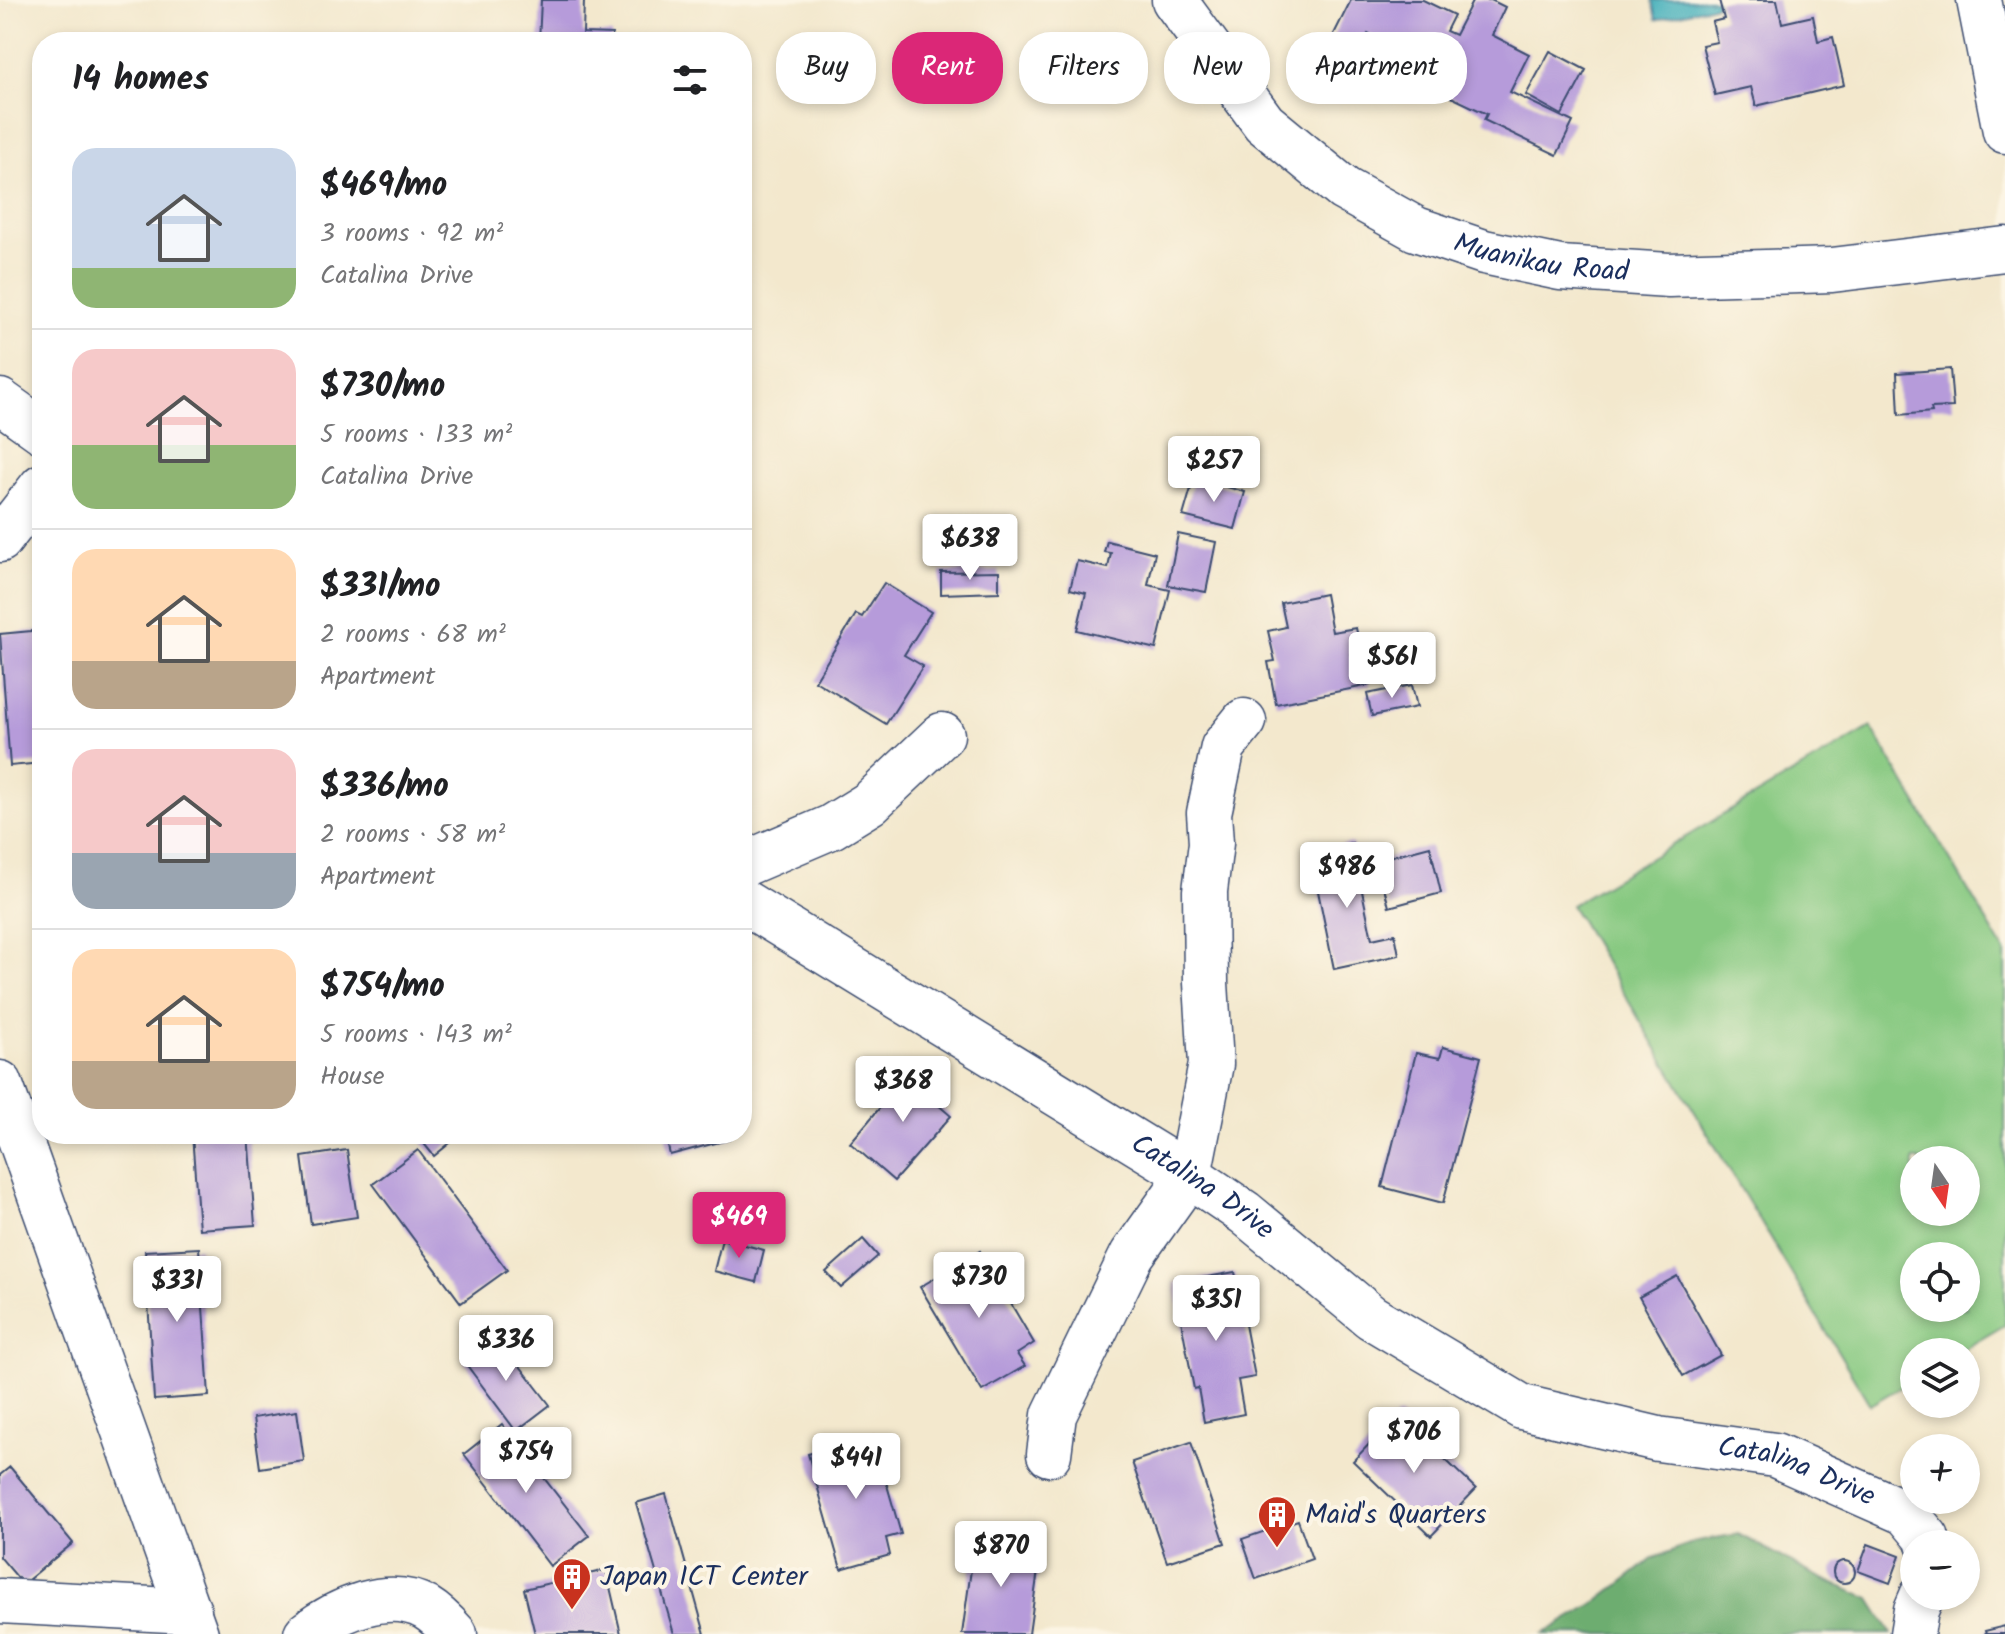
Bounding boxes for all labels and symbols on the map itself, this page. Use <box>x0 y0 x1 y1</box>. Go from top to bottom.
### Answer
street label: Muanikau Road <box>1447 221 1631 295</box>
pin: $257 <box>1167 436 1261 504</box>
pin: $638 <box>923 514 1017 582</box>
pin: $561 <box>1345 632 1439 700</box>
pin: $986 <box>1300 842 1394 910</box>
pin: $368 <box>856 1056 950 1124</box>
street label: Catalina Drive <box>1122 1122 1285 1251</box>
north arrow <box>1900 1146 1980 1226</box>
pin: $469 <box>692 1192 786 1260</box>
pin: $730 <box>932 1252 1026 1320</box>
pin: $331 <box>130 1256 224 1324</box>
pin: $351 <box>1169 1275 1263 1343</box>
pin: $336 <box>459 1315 553 1383</box>
pin: $706 <box>1367 1407 1461 1475</box>
street label: Catalina Drive <box>1715 1425 1883 1519</box>
pin: $754 <box>479 1427 573 1495</box>
pin: $441 <box>809 1433 903 1501</box>
place label: Maid's Quarters <box>1305 1493 1487 1538</box>
building icon: Maid's Quarters <box>1256 1494 1298 1549</box>
pin: $870 <box>954 1521 1048 1589</box>
place label: Japan ICT Center <box>600 1555 809 1600</box>
building icon: Japan ICT Center <box>551 1556 593 1611</box>

